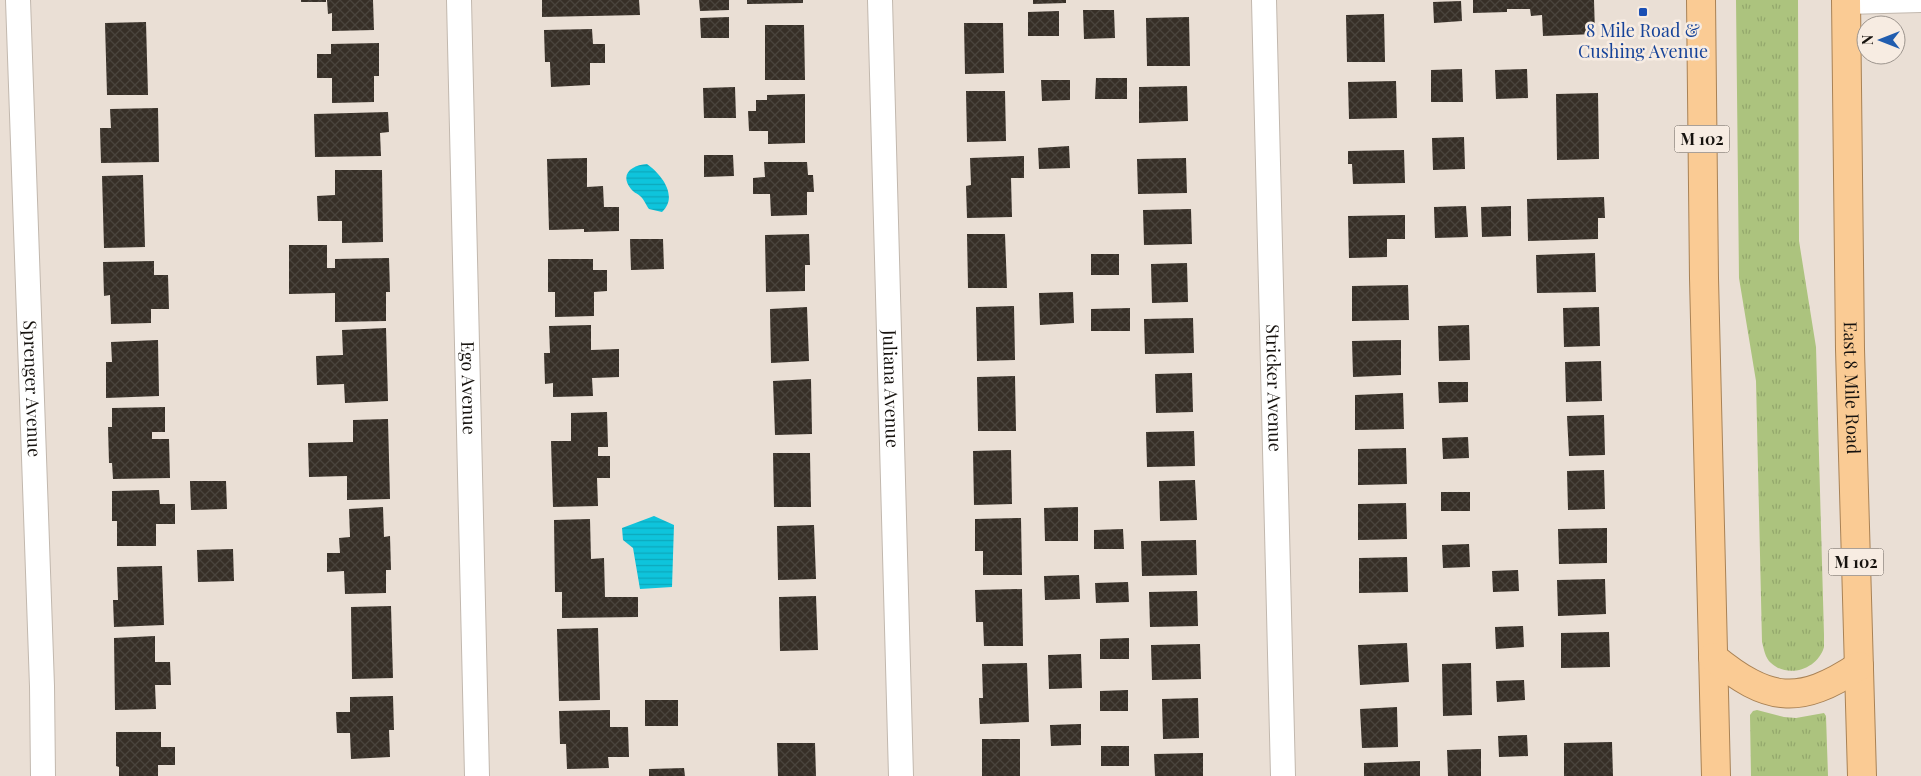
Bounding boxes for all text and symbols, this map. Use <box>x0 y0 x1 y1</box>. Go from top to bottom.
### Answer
marker: 8 Mile Road & Cushing Avenue <box>1637 6 1649 18</box>
north arrow <box>1856 15 1906 65</box>
place label: 8 Mile Road & Cushing Avenue <box>1578 18 1708 63</box>
text: N <box>1858 35 1877 45</box>
road number: M 102 <box>1674 126 1730 152</box>
street label: Sprenger Avenue <box>18 320 47 458</box>
street label: East 8 Mile Road <box>1839 321 1866 455</box>
street label: Stricker Avenue <box>1261 324 1288 452</box>
street label: Juliana Avenue <box>878 328 905 448</box>
street label: Ego Avenue <box>456 341 482 435</box>
road number: M 102 <box>1828 548 1884 576</box>

